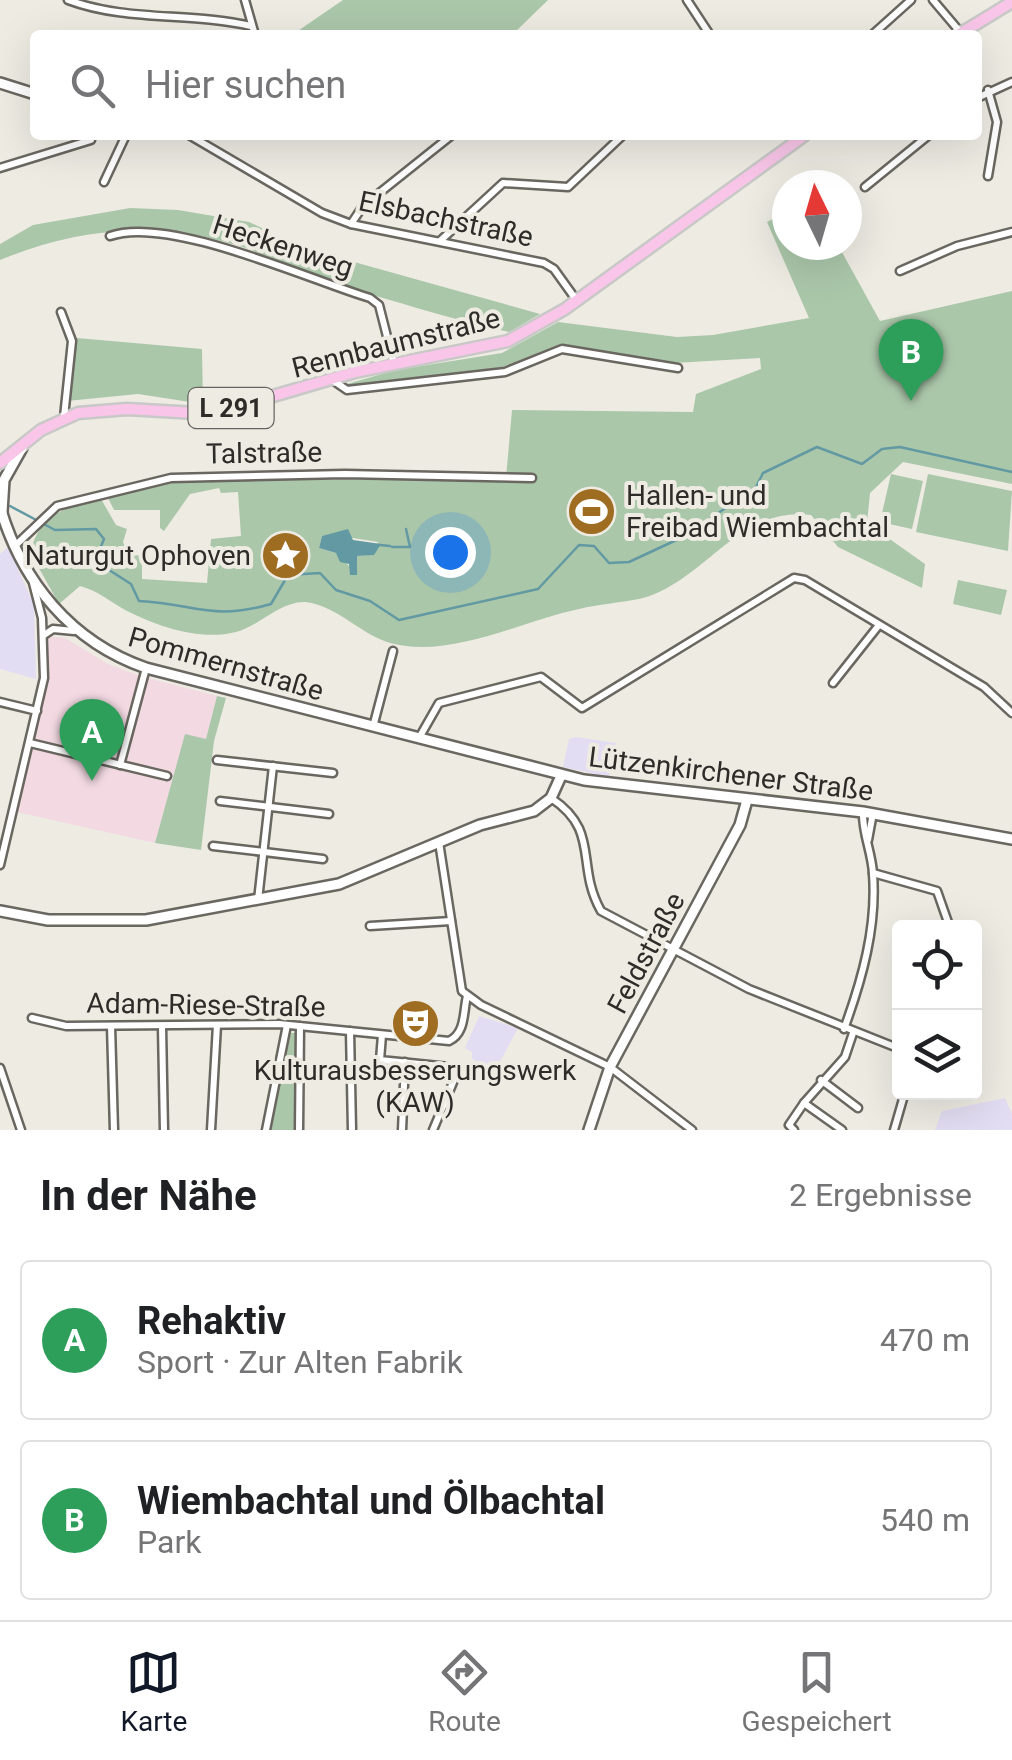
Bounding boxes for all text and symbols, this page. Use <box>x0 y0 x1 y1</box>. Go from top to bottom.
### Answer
search box <box>30 30 982 140</box>
icon: search <box>65 58 120 113</box>
text: Hier suchen <box>145 63 346 107</box>
north arrow <box>772 170 862 260</box>
street label: Elsbachstraße <box>356 184 536 254</box>
street label: Heckenweg <box>209 208 357 284</box>
street label: Rennbaumstraße <box>289 301 503 385</box>
pin: B <box>878 318 944 401</box>
road number: L 291 <box>188 388 274 428</box>
street label: Talstraße <box>205 435 323 471</box>
place label: Hallen- und Freibad Wiembachtal <box>626 479 889 544</box>
sports icon: Hallen- und Freibad Wiembachtal <box>565 485 617 537</box>
your location <box>425 527 476 578</box>
place icon: Naturgut Ophoven <box>260 529 312 581</box>
place label: Naturgut Ophoven <box>25 539 251 572</box>
street label: Pommernstraße <box>125 620 327 708</box>
pin: A <box>59 698 124 781</box>
street label: Lützenkirchener Straße <box>587 740 875 808</box>
street label: Feldstraße <box>600 887 692 1019</box>
map controls <box>892 920 982 1100</box>
button: locate <box>892 920 982 1010</box>
street label: Adam-Riese-Straße <box>86 986 326 1024</box>
theatre icon: Kulturausbesserungswerk (KAW) <box>389 997 441 1049</box>
button: layers <box>892 1010 982 1100</box>
place label: Kulturausbesserungswerk (KAW) <box>254 1054 577 1119</box>
text: In der Nähe <box>40 1171 257 1220</box>
text: 2 Ergebnisse <box>789 1176 972 1214</box>
text: Rehaktiv <box>137 1299 286 1343</box>
text: A <box>64 1321 85 1359</box>
text: 470 m <box>880 1321 970 1359</box>
text: Sport · Zur Alten Fabrik <box>137 1343 463 1381</box>
text: Wiembachtal und Ölbachtal <box>137 1479 605 1523</box>
text: B <box>64 1501 85 1539</box>
text: 540 m <box>880 1501 970 1539</box>
text: Park <box>137 1523 201 1561</box>
tab: Karte <box>120 1645 187 1738</box>
tab: Route <box>428 1645 501 1738</box>
tab: Gespeichert <box>742 1645 892 1738</box>

